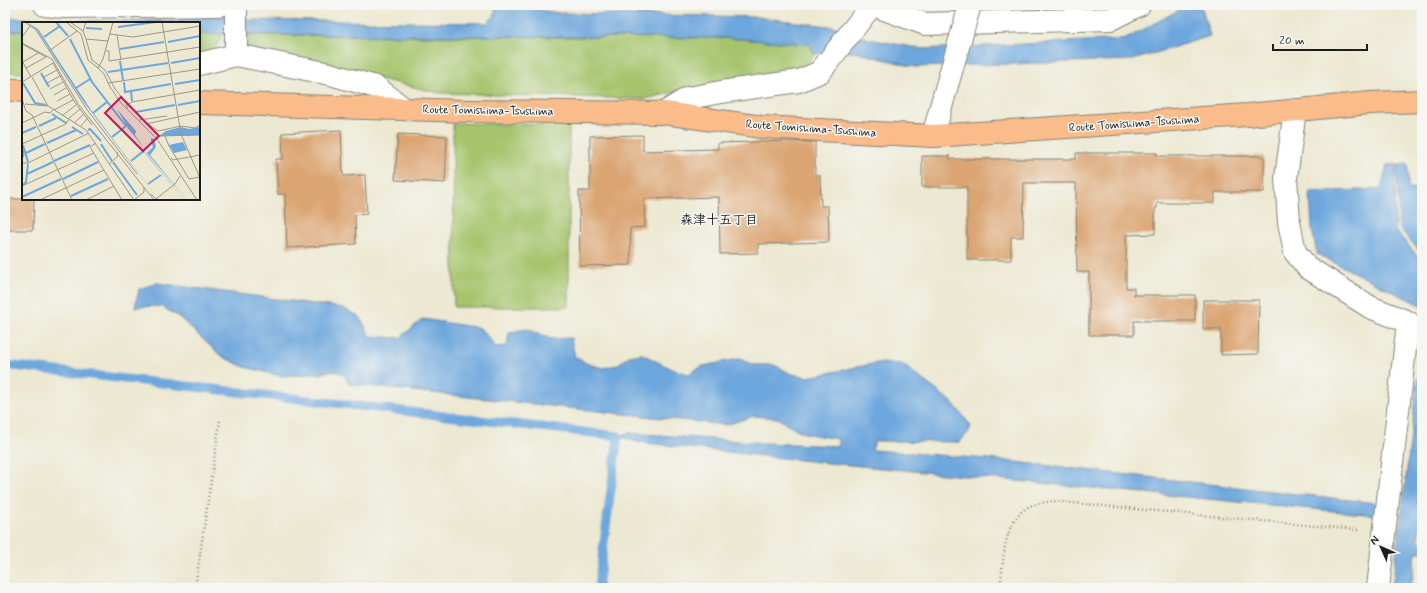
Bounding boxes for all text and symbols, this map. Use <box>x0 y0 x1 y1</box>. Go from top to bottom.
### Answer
inset map <box>22 22 200 200</box>
scale bar <box>1273 26 1367 52</box>
text: 20 m <box>1279 33 1305 49</box>
street label: Route Tomishima-Tsushima <box>422 102 554 120</box>
street label: Route Tomishima-Tsushima <box>1068 111 1200 137</box>
street label: Route Tomishima-Tsushima <box>745 116 877 142</box>
district label: 森津十五丁目 <box>680 212 758 229</box>
north arrow <box>1361 527 1401 567</box>
text: N <box>1367 533 1382 548</box>

